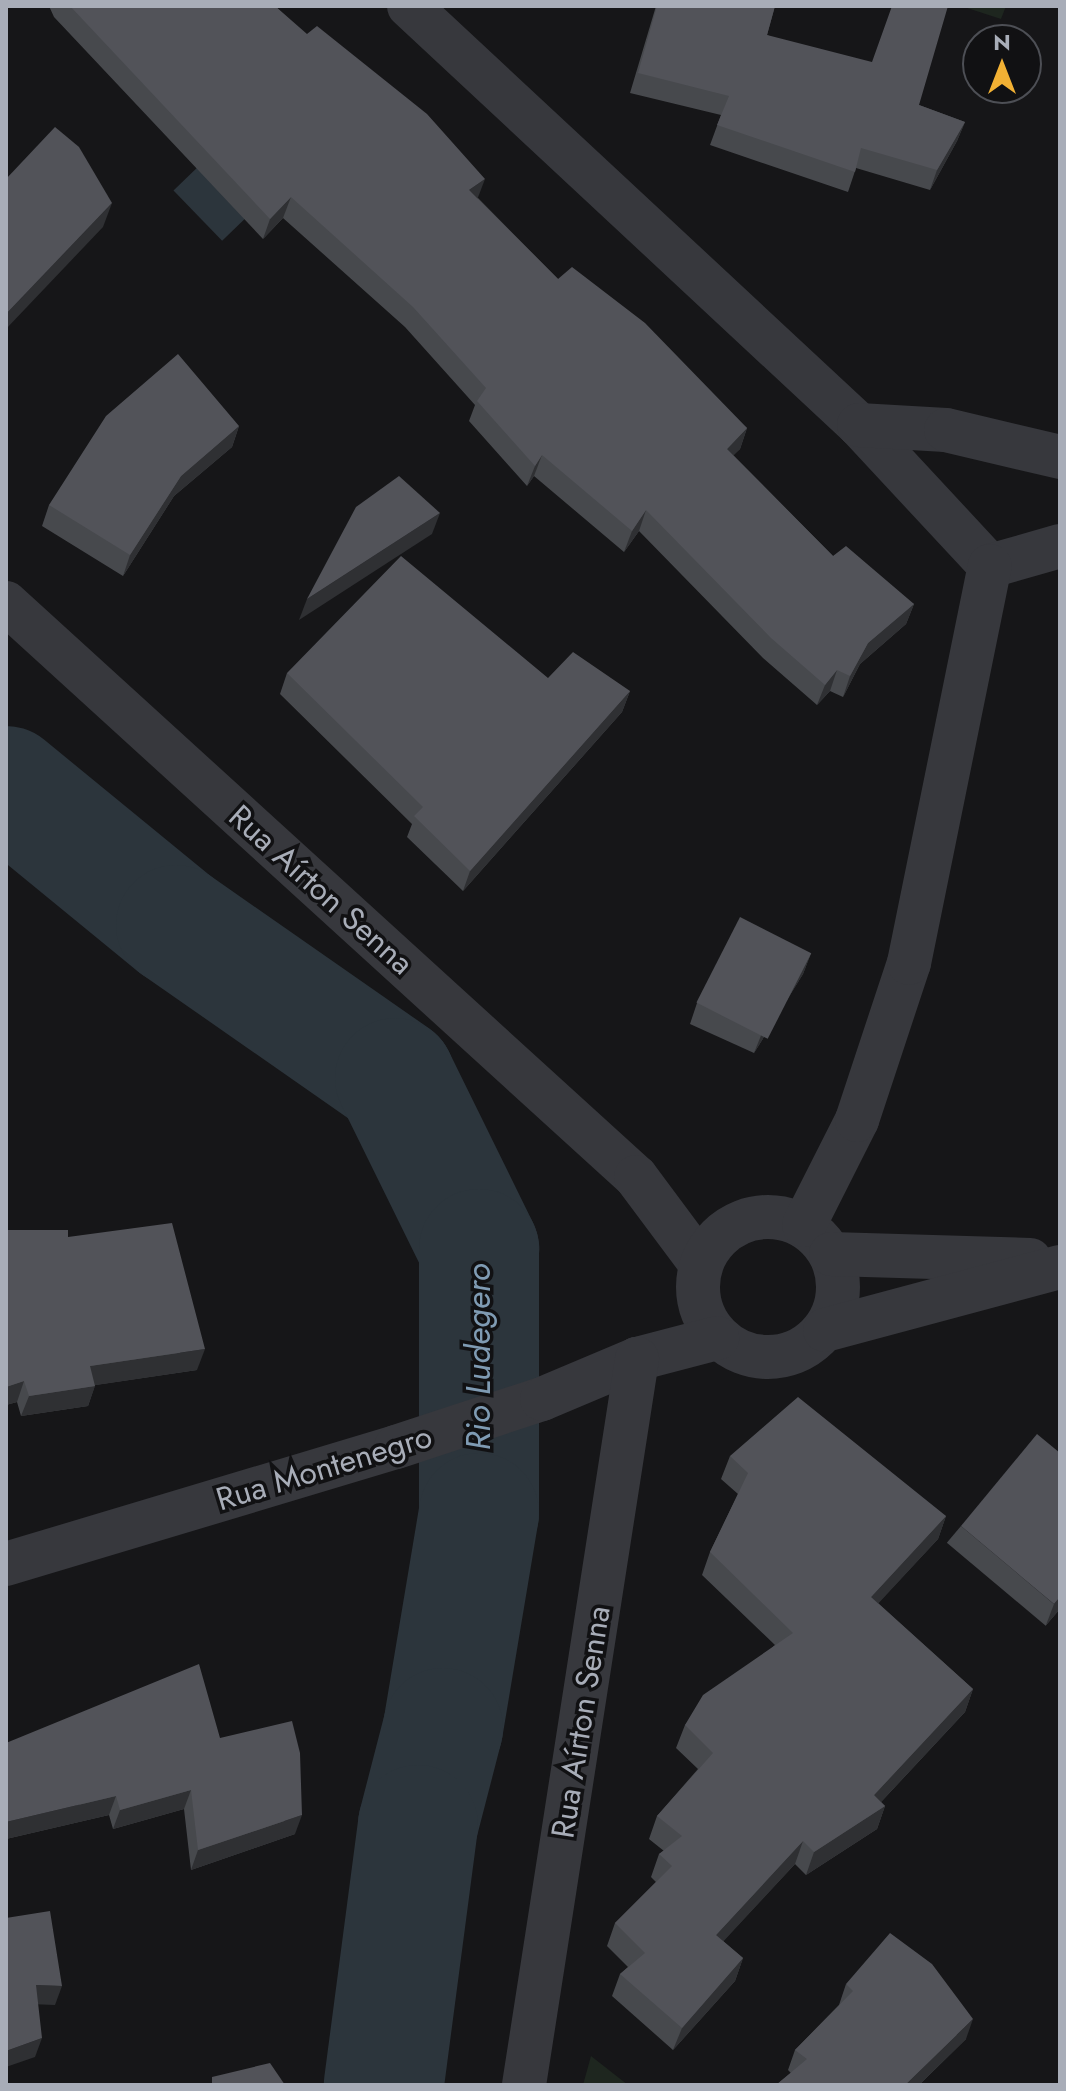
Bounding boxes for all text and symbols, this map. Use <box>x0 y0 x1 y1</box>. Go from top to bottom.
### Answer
north arrow <box>962 24 1042 104</box>
text: N <box>993 26 1011 58</box>
street label: Rua Aírton Senna <box>221 797 421 983</box>
water label: Rio Ludegero <box>459 1263 499 1451</box>
street label: Rua Montenegro <box>211 1417 437 1519</box>
street label: Rua Aírton Senna <box>544 1603 618 1841</box>

